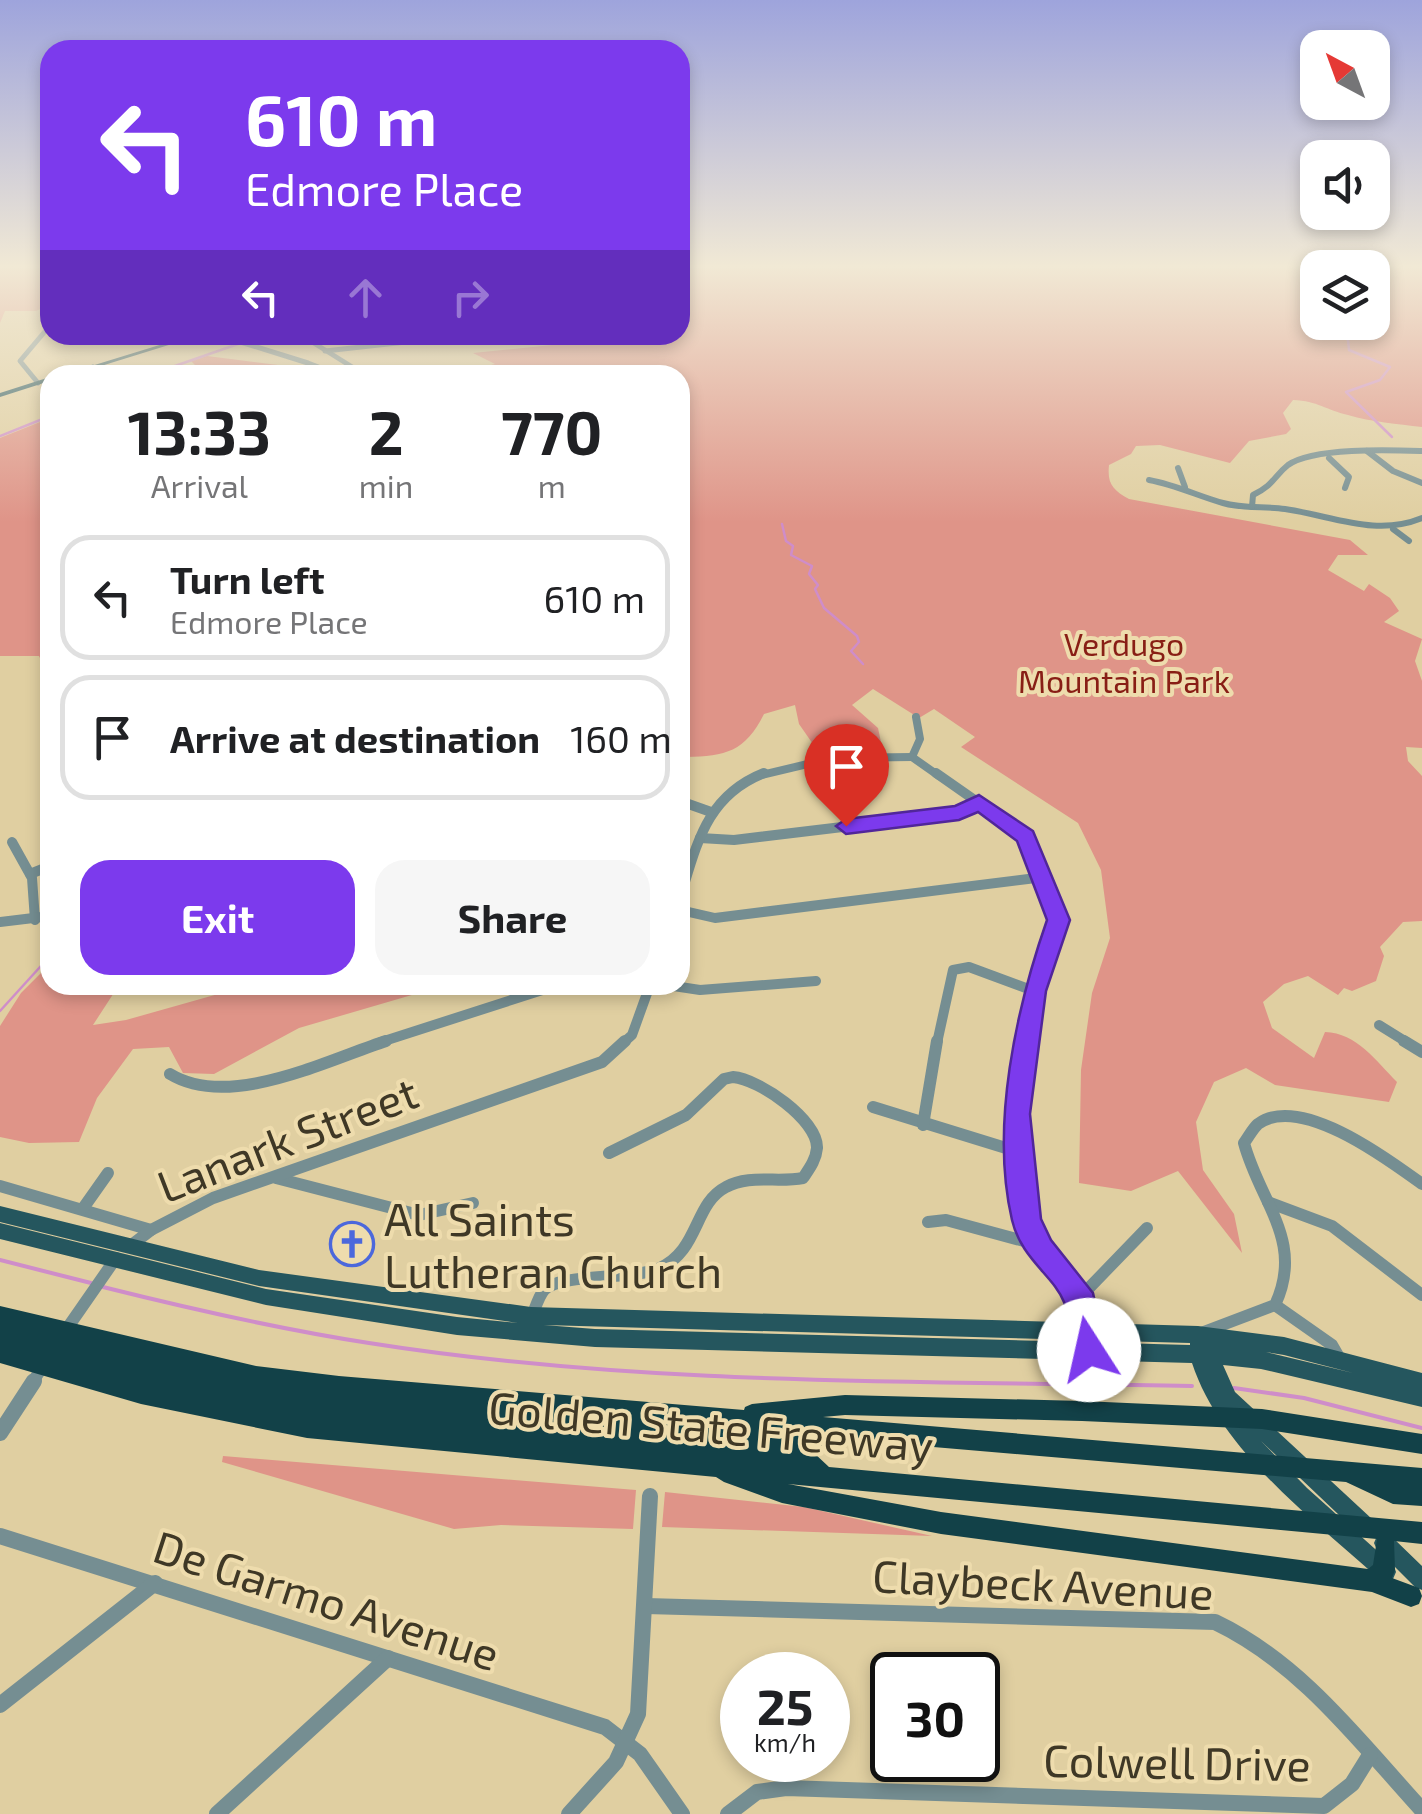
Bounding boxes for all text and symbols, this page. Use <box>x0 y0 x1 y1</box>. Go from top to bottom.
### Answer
north arrow <box>1300 30 1390 120</box>
map controls <box>1300 30 1390 340</box>
text: 610 m <box>245 76 438 160</box>
icon: left <box>80 80 210 210</box>
button: sound <box>1300 140 1390 230</box>
text: Edmore Place <box>245 161 523 215</box>
button: layers <box>1300 250 1390 340</box>
icon: left <box>233 270 288 325</box>
icon: ahead <box>338 270 393 325</box>
icon: right <box>443 270 498 325</box>
text: 13:33 <box>128 395 271 467</box>
text: 2 <box>369 395 404 467</box>
text: 770 <box>501 395 602 467</box>
text: Arrival <box>151 466 248 504</box>
text: min <box>359 466 413 504</box>
text: m <box>538 466 566 504</box>
text: Turn left <box>170 556 325 602</box>
icon: left <box>85 570 140 625</box>
text: 610 m <box>543 575 645 621</box>
text: Edmore Place <box>170 602 368 640</box>
park label: Verdugo Mountain Park <box>1018 624 1230 699</box>
icon: arrive <box>85 710 140 765</box>
text: Arrive at destination <box>170 715 540 761</box>
text: 160 m <box>570 715 672 761</box>
pin <box>804 724 889 827</box>
icon: arrive <box>819 739 874 794</box>
button: Exit <box>80 860 355 975</box>
button: Share <box>375 860 650 975</box>
street label: Lanark Street <box>149 1064 425 1212</box>
place label: All Saints Lutheran Church <box>384 1191 722 1297</box>
church icon: All Saints Lutheran Church <box>329 1221 375 1267</box>
position arrow <box>1037 1298 1141 1402</box>
street label: Golden State Freeway <box>486 1379 936 1471</box>
street label: De Garmo Avenue <box>148 1518 506 1680</box>
street label: Claybeck Avenue <box>871 1547 1215 1619</box>
speed limit sign: 30 <box>870 1652 1000 1782</box>
text: 25 <box>757 1675 813 1735</box>
text: km/h <box>754 1727 816 1757</box>
street label: Colwell Drive <box>1043 1732 1311 1790</box>

